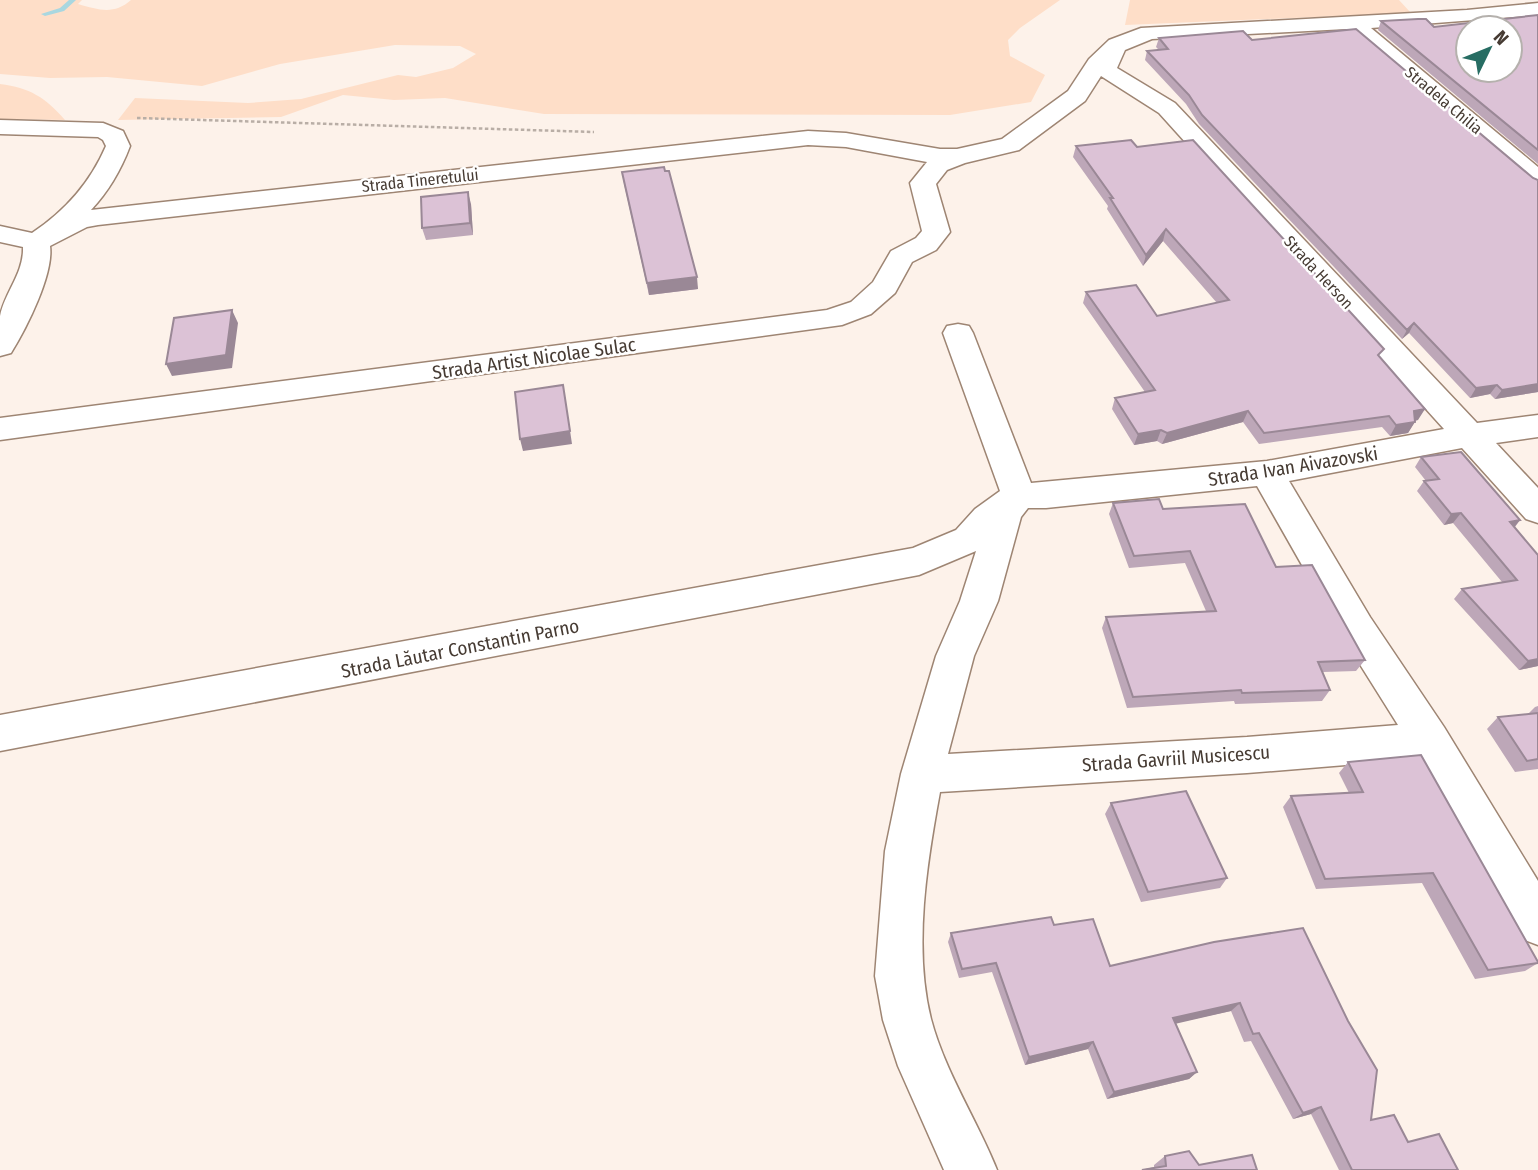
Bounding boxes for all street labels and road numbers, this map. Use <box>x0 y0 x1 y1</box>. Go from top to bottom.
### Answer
street label: Stradela Chilia <box>1401 63 1486 138</box>
street label: Strada Tineretului <box>361 165 479 196</box>
street label: Strada Herson <box>1280 232 1357 313</box>
street label: Strada Artist Nicolae Sulac <box>431 333 637 384</box>
street label: Strada Ivan Aivazovski <box>1207 442 1380 491</box>
street label: Strada Lăutar Constantin Parno <box>339 614 581 683</box>
street label: Strada Gavriil Musicescu <box>1081 740 1271 777</box>

